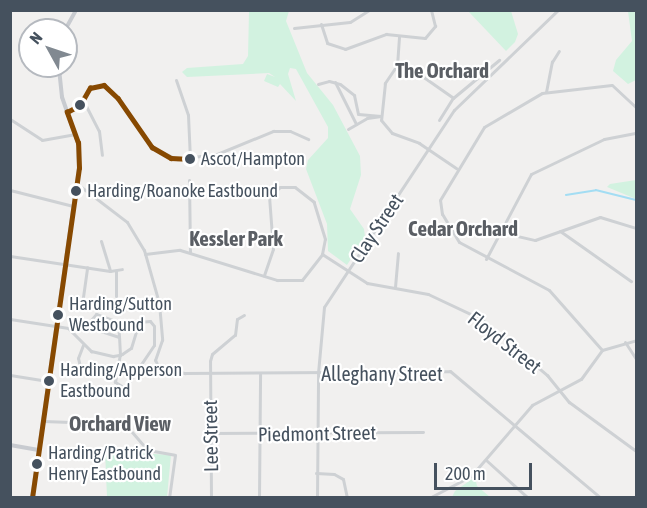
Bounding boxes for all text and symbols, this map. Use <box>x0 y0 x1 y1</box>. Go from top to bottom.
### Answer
north arrow <box>18 18 78 78</box>
text: N <box>26 28 46 47</box>
district label: The Orchard <box>395 57 489 83</box>
unlabelled marker <box>74 99 86 111</box>
place label: Ascot/Hampton <box>201 148 305 170</box>
marker: Ascot/Hampton <box>184 153 196 165</box>
place label: Harding/Roanoke Eastbound <box>87 180 278 202</box>
marker: Harding/Roanoke Eastbound <box>70 185 82 197</box>
street label: Clay Street <box>344 189 408 267</box>
district label: Cedar Orchard <box>408 215 518 241</box>
district label: Kessler Park <box>189 225 283 251</box>
place label: Harding/Sutton Westbound <box>69 294 172 336</box>
street label: Floyd Street <box>464 306 546 378</box>
marker: Harding/Sutton Westbound <box>52 309 64 321</box>
place label: Harding/Apperson Eastbound <box>60 360 182 403</box>
street label: Alleghany Street <box>321 361 443 385</box>
marker: Harding/Apperson Eastbound <box>43 375 55 387</box>
street label: Lee Street <box>197 400 223 472</box>
district label: Orchard View <box>69 410 171 436</box>
street label: Piedmont Street <box>258 420 376 446</box>
place label: Harding/Patrick Henry Eastbound <box>48 443 161 486</box>
scale bar <box>437 451 534 489</box>
marker: Harding/Patrick Henry Eastbound <box>31 458 43 470</box>
text: 200 m <box>445 463 486 484</box>

